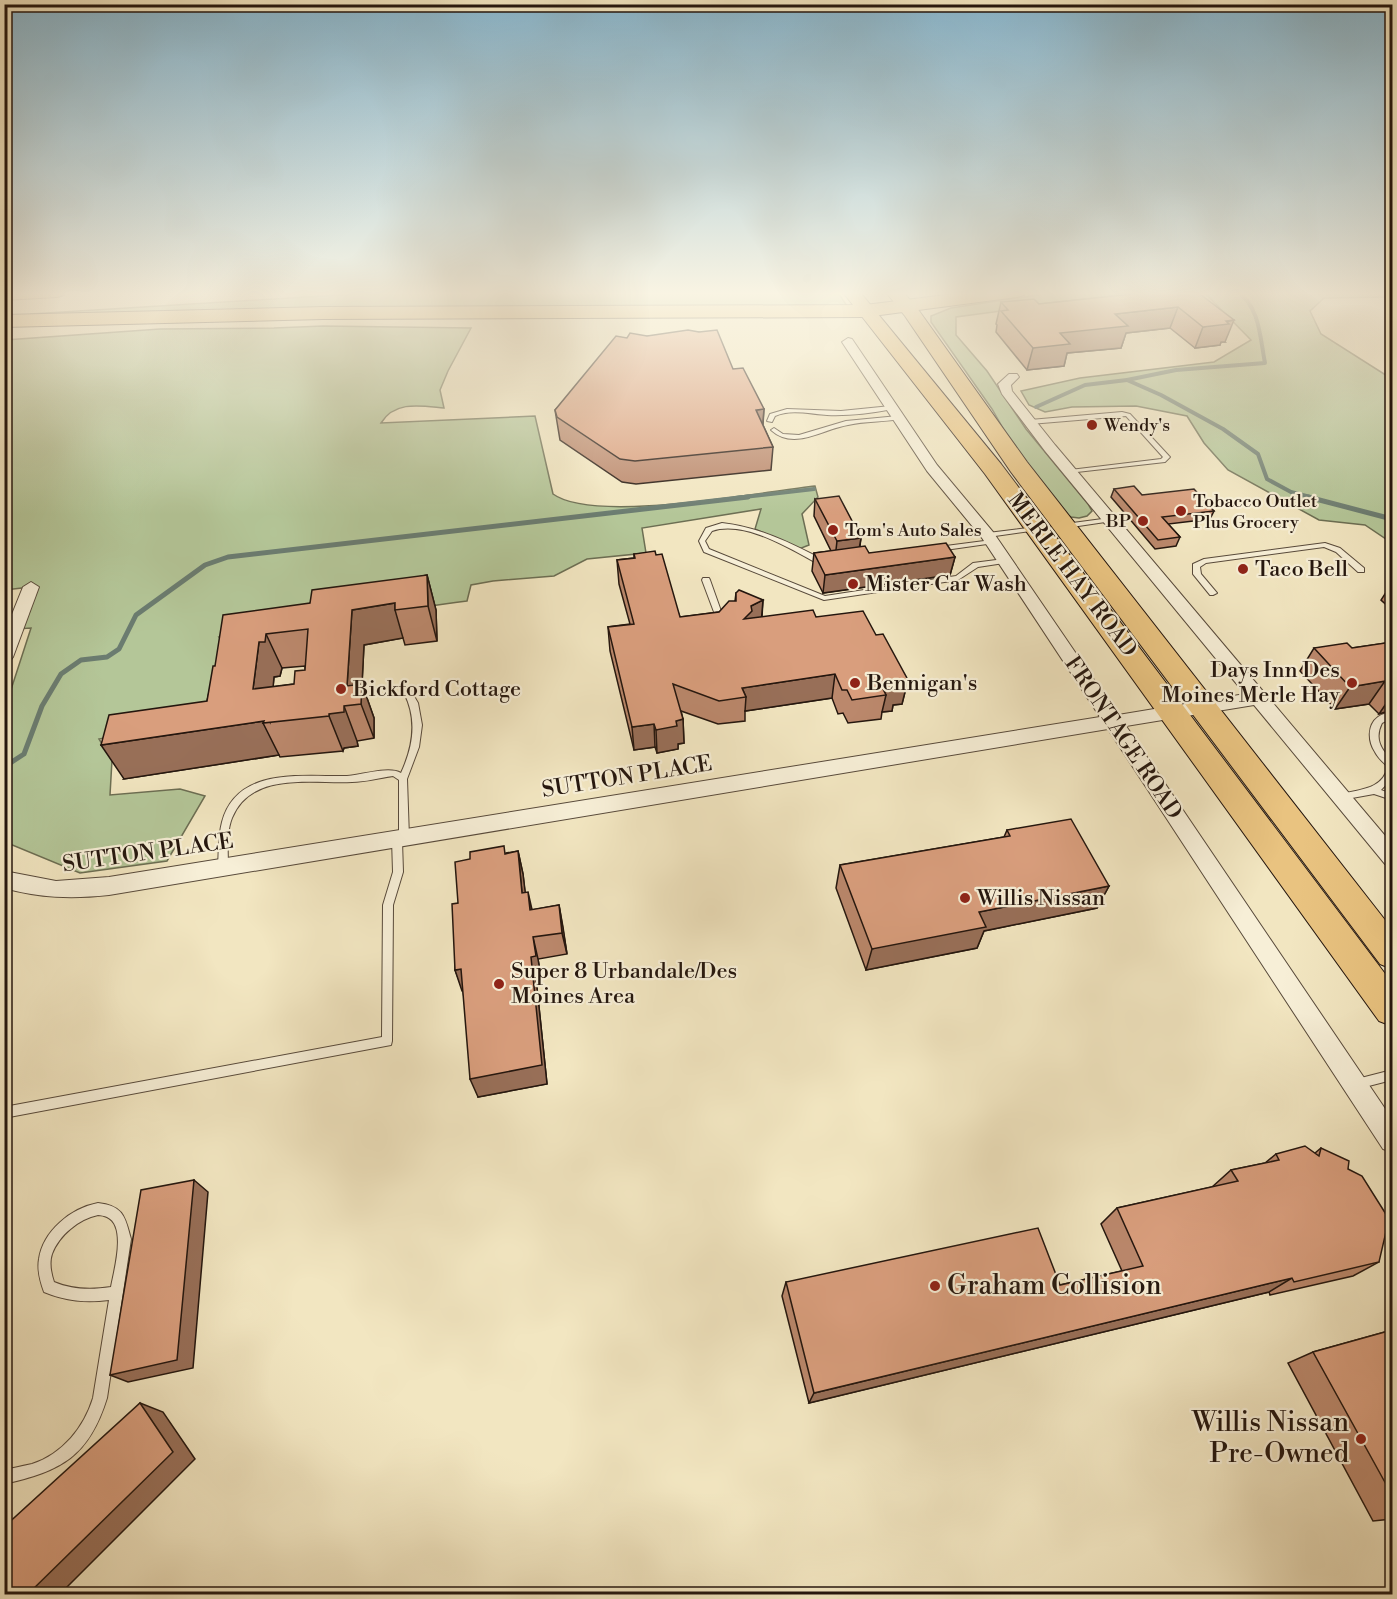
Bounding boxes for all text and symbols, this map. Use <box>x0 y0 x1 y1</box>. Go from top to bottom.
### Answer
place label: Wendy's <box>1103 414 1170 437</box>
marker: Wendy's <box>1085 418 1099 432</box>
street label: MERLE HAY ROAD <box>1001 488 1143 662</box>
place label: Tobacco Outlet Plus Grocery <box>1193 490 1318 534</box>
marker: Tobacco Outlet Plus Grocery <box>1174 504 1188 518</box>
place label: BP <box>1105 510 1131 533</box>
marker: BP <box>1136 514 1150 528</box>
place label: Tom's Auto Sales <box>845 519 982 542</box>
marker: Tom's Auto Sales <box>826 523 840 537</box>
place label: Taco Bell <box>1255 556 1348 583</box>
marker: Taco Bell <box>1236 562 1250 576</box>
place label: Mister Car Wash <box>865 571 1027 598</box>
marker: Mister Car Wash <box>846 577 860 591</box>
street label: FRONTAGE ROAD <box>1058 651 1188 825</box>
place label: Days Inn Des Moines Merle Hay <box>1161 657 1340 709</box>
place label: Bennigan's <box>866 670 977 697</box>
place label: Bickford Cottage <box>352 676 521 703</box>
marker: Bennigan's <box>848 676 862 690</box>
marker: Days Inn Des Moines Merle Hay <box>1345 676 1359 690</box>
marker: Bickford Cottage <box>334 682 348 696</box>
street label: SUTTON PLACE <box>540 750 714 804</box>
street label: SUTTON PLACE <box>61 828 235 878</box>
place label: Willis Nissan <box>976 885 1105 912</box>
marker: Willis Nissan <box>958 891 972 905</box>
place label: Super 8 Urbandale/Des Moines Area <box>511 958 737 1010</box>
marker: Super 8 Urbandale/Des Moines Area <box>492 977 506 991</box>
place label: Graham Collision <box>947 1269 1162 1303</box>
marker: Graham Collision <box>928 1279 942 1293</box>
place label: Willis Nissan Pre-Owned <box>1191 1406 1350 1471</box>
marker: Willis Nissan Pre-Owned <box>1354 1432 1368 1446</box>

